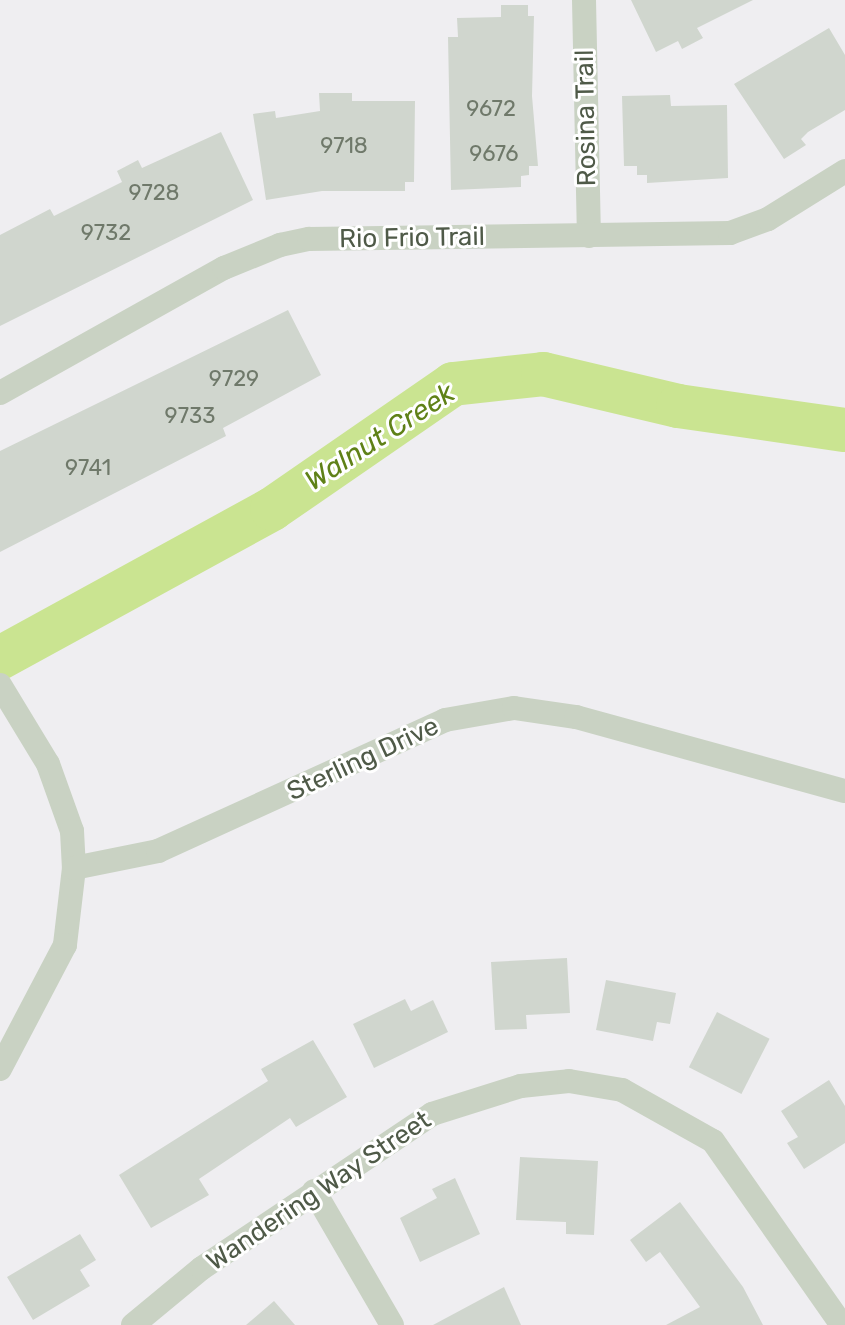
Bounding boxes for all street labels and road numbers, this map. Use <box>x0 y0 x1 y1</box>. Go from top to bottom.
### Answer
street label: Rosina Trail <box>569 49 603 187</box>
street label: Rio Frio Trail <box>339 221 485 255</box>
street label: Sterling Drive <box>282 710 444 808</box>
street label: Wandering Way Street <box>201 1104 437 1278</box>

